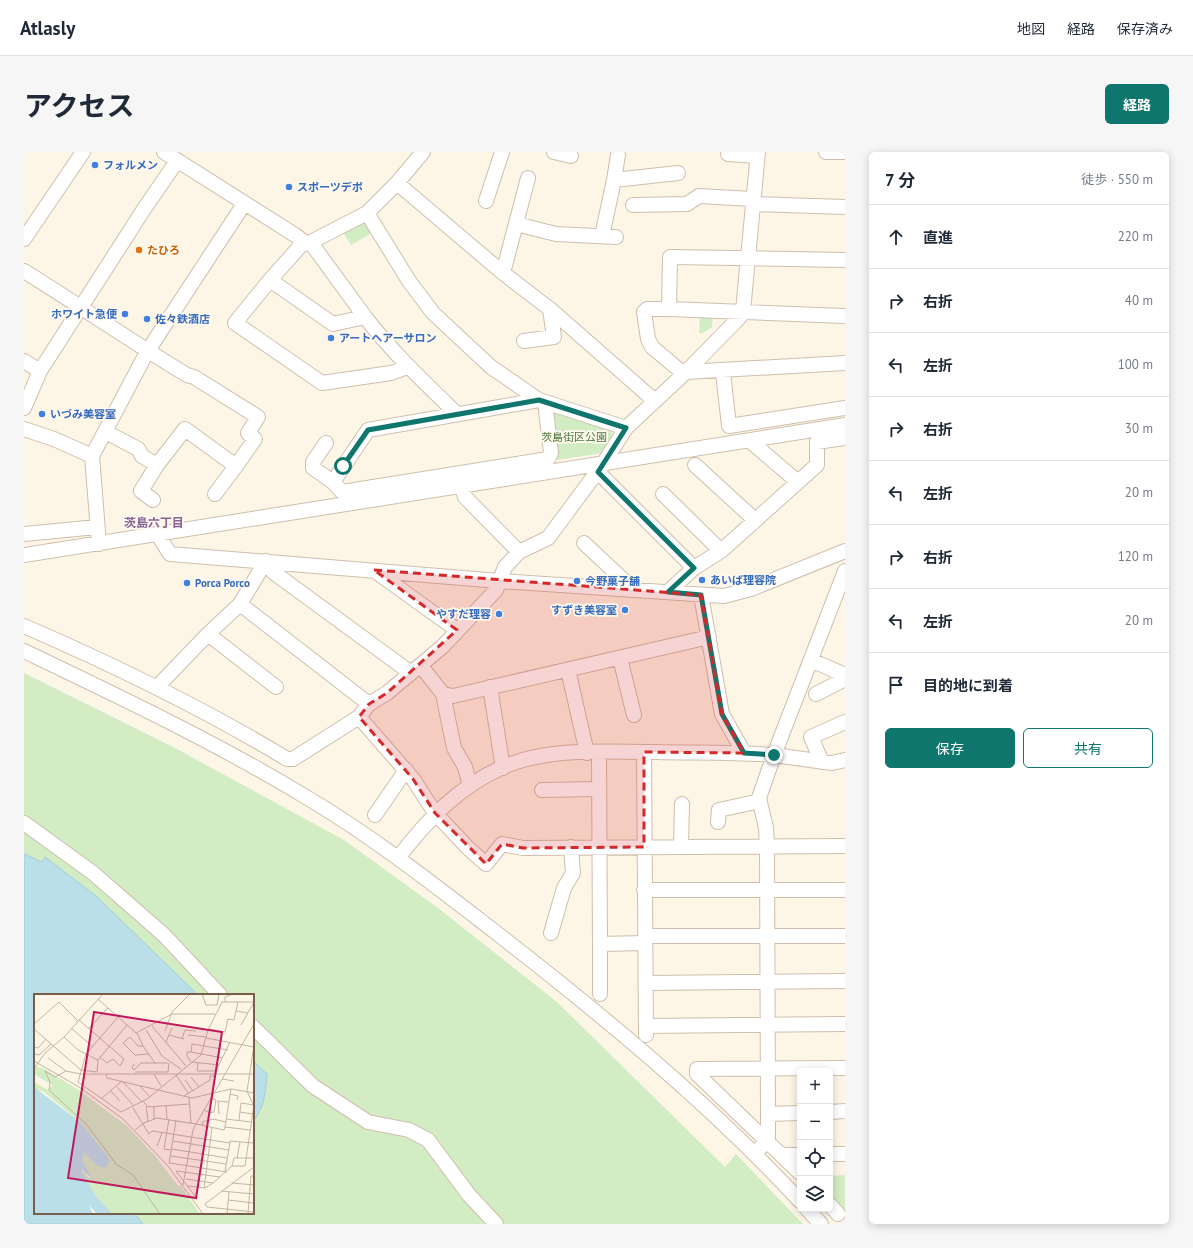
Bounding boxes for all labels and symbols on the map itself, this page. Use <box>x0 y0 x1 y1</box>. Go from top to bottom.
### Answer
place label: フォルメン <box>103 158 158 172</box>
marker: フォルメン <box>90 160 100 170</box>
place label: スポーツデポ <box>297 180 363 194</box>
marker: スポーツデポ <box>284 182 294 192</box>
place label: たひろ <box>147 243 180 257</box>
marker: たひろ <box>134 245 144 255</box>
place label: ホワイト急便 <box>51 307 118 321</box>
marker: ホワイト急便 <box>120 309 130 319</box>
place label: 佐々鉄酒店 <box>155 312 210 326</box>
marker: 佐々鉄酒店 <box>142 314 152 324</box>
place label: アートヘアーサロン <box>339 331 436 345</box>
marker: アートヘアーサロン <box>326 333 336 343</box>
place label: いづみ美容室 <box>50 407 116 421</box>
marker: いづみ美容室 <box>37 409 47 419</box>
park label: 茨島街区公園 <box>541 430 607 444</box>
route start <box>334 457 352 475</box>
district label: 茨島六丁目 <box>124 515 184 530</box>
place label: あいば理容院 <box>710 573 776 587</box>
place label: 今野菓子舗 <box>585 574 640 588</box>
marker: あいば理容院 <box>697 575 707 585</box>
place label: Porca Porco <box>195 576 250 590</box>
marker: 今野菓子舗 <box>572 576 582 586</box>
marker: Porca Porco <box>182 578 192 588</box>
place label: すずき美容室 <box>551 603 617 617</box>
marker: すずき美容室 <box>620 605 630 615</box>
place label: やすだ理容 <box>436 607 491 621</box>
marker: やすだ理容 <box>494 609 504 619</box>
route end <box>765 746 783 764</box>
inset map <box>34 994 254 1214</box>

